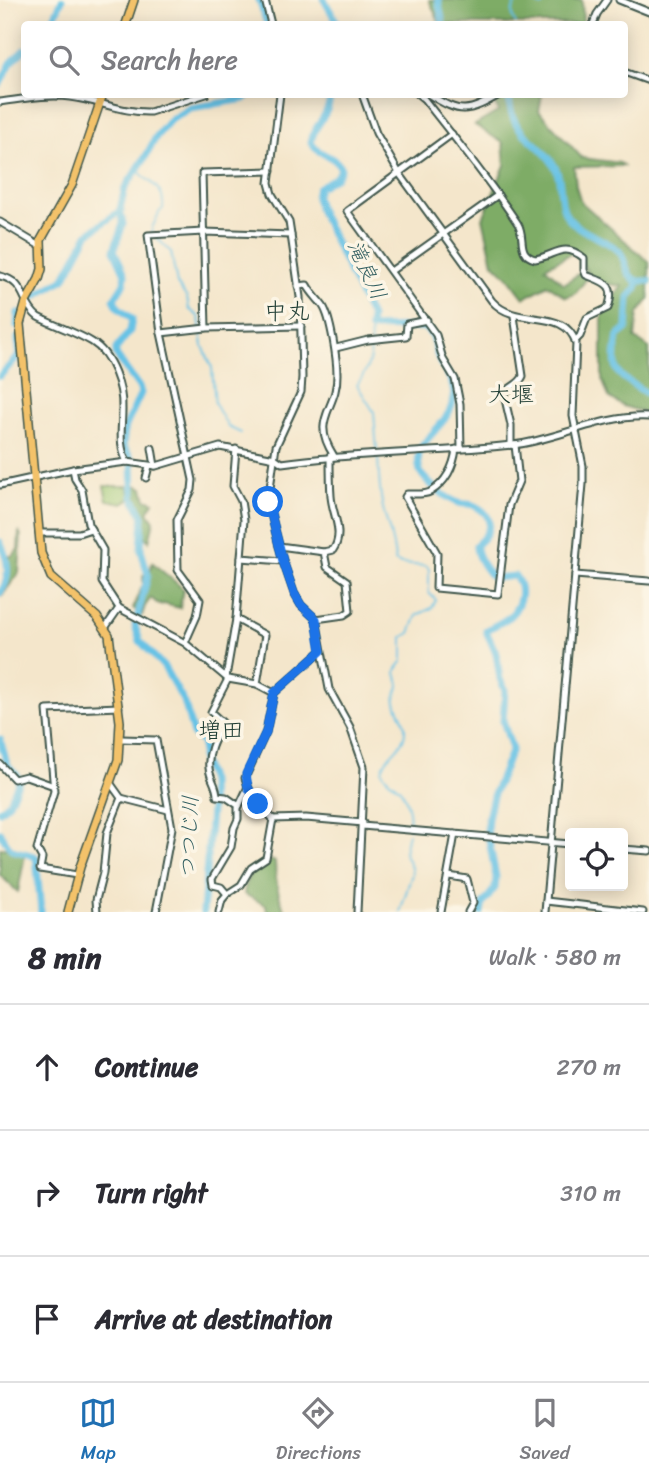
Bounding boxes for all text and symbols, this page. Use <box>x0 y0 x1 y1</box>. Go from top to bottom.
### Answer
search box <box>21 21 628 98</box>
text: Search here <box>101 37 238 83</box>
icon: search <box>45 41 83 79</box>
water label: 滝良川 <box>336 233 398 307</box>
district label: 中丸 <box>264 291 310 332</box>
district label: 大堰 <box>488 374 534 415</box>
route start <box>252 486 283 517</box>
district label: 増田 <box>198 710 244 751</box>
route end <box>242 788 273 819</box>
water label: つつじ川 <box>169 794 209 880</box>
map controls <box>565 828 628 891</box>
button: locate <box>565 828 628 891</box>
text: 8 min <box>28 931 101 985</box>
text: Walk · 580 m <box>489 937 621 978</box>
text: Continue <box>95 1044 198 1090</box>
text: 270 m <box>556 1047 621 1088</box>
icon: ahead <box>28 1048 66 1086</box>
text: Turn right <box>95 1170 208 1216</box>
text: 310 m <box>560 1173 621 1214</box>
icon: right <box>28 1174 66 1212</box>
text: Arrive at destination <box>95 1296 332 1342</box>
icon: arrive <box>28 1300 66 1338</box>
tab: Map <box>79 1394 117 1469</box>
tab: Directions <box>276 1394 361 1469</box>
tab: Saved <box>520 1394 570 1469</box>

